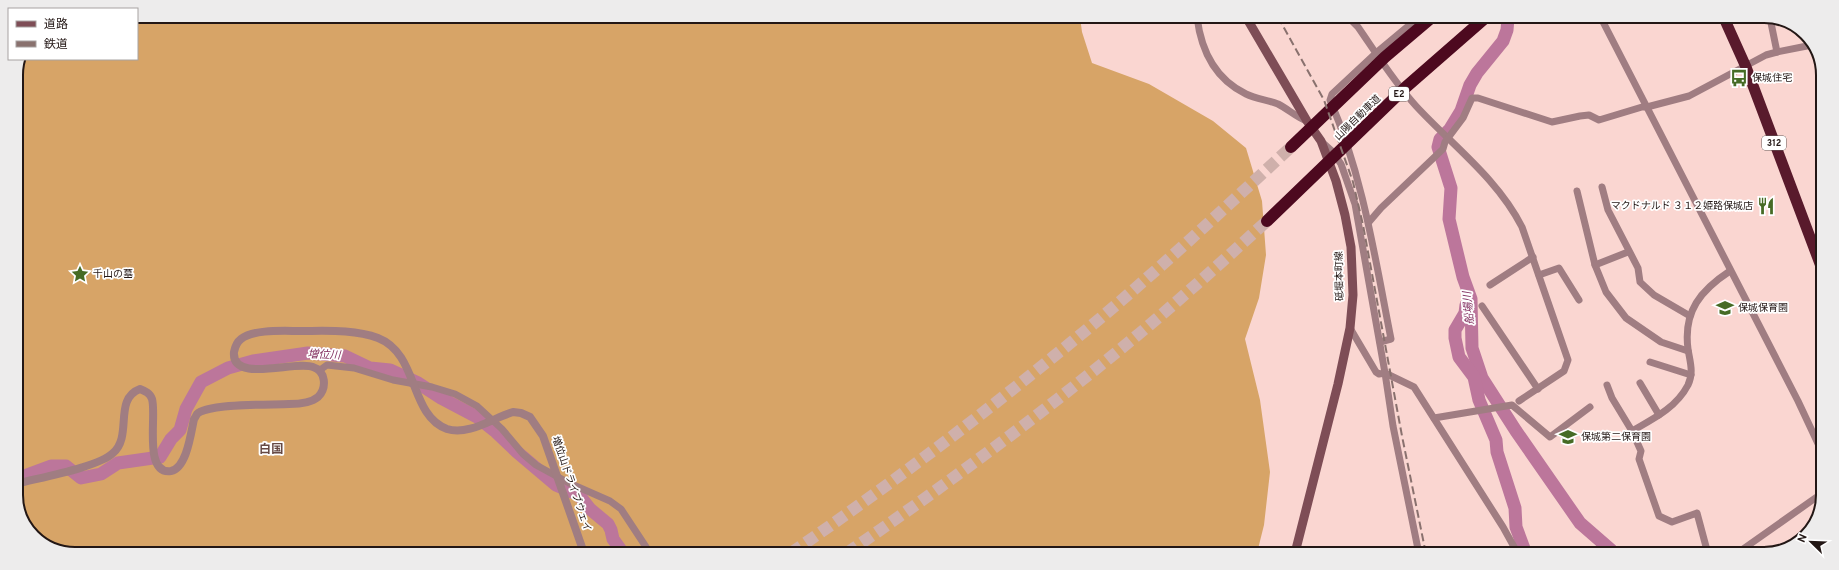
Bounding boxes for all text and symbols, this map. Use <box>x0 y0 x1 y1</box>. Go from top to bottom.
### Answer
legend <box>8 8 138 60</box>
text: 道路 <box>44 17 68 33</box>
text: 鉄道 <box>44 37 68 53</box>
bus stop icon: 保城住宅 <box>1729 68 1749 88</box>
place label: 保城住宅 <box>1752 72 1792 85</box>
road number: E2 <box>1389 87 1409 101</box>
street label: 山陽自動車道 <box>1332 92 1384 144</box>
road number: 312 <box>1762 136 1786 150</box>
restaurant icon: マクドナルド ３１２姫路保城店 <box>1756 196 1776 216</box>
place label: マクドナルド ３１２姫路保城店 <box>1611 200 1753 213</box>
street label: 砥堀本町線 <box>1333 251 1347 301</box>
place icon: 千山の墓 <box>70 264 90 284</box>
place label: 千山の墓 <box>93 268 133 281</box>
water label: 船場川 <box>1461 290 1477 325</box>
school or university icon: 保城保育園 <box>1715 298 1735 318</box>
place label: 保城保育園 <box>1738 302 1788 315</box>
water label: 増位川 <box>307 347 342 363</box>
school or university icon: 保城第二保育園 <box>1558 427 1578 447</box>
place label: 保城第二保育園 <box>1581 431 1651 444</box>
street label: 増位山ドライブウェイ <box>549 435 593 533</box>
district label: 白国 <box>259 442 283 458</box>
north arrow <box>1791 522 1831 562</box>
text: N <box>1795 532 1811 545</box>

